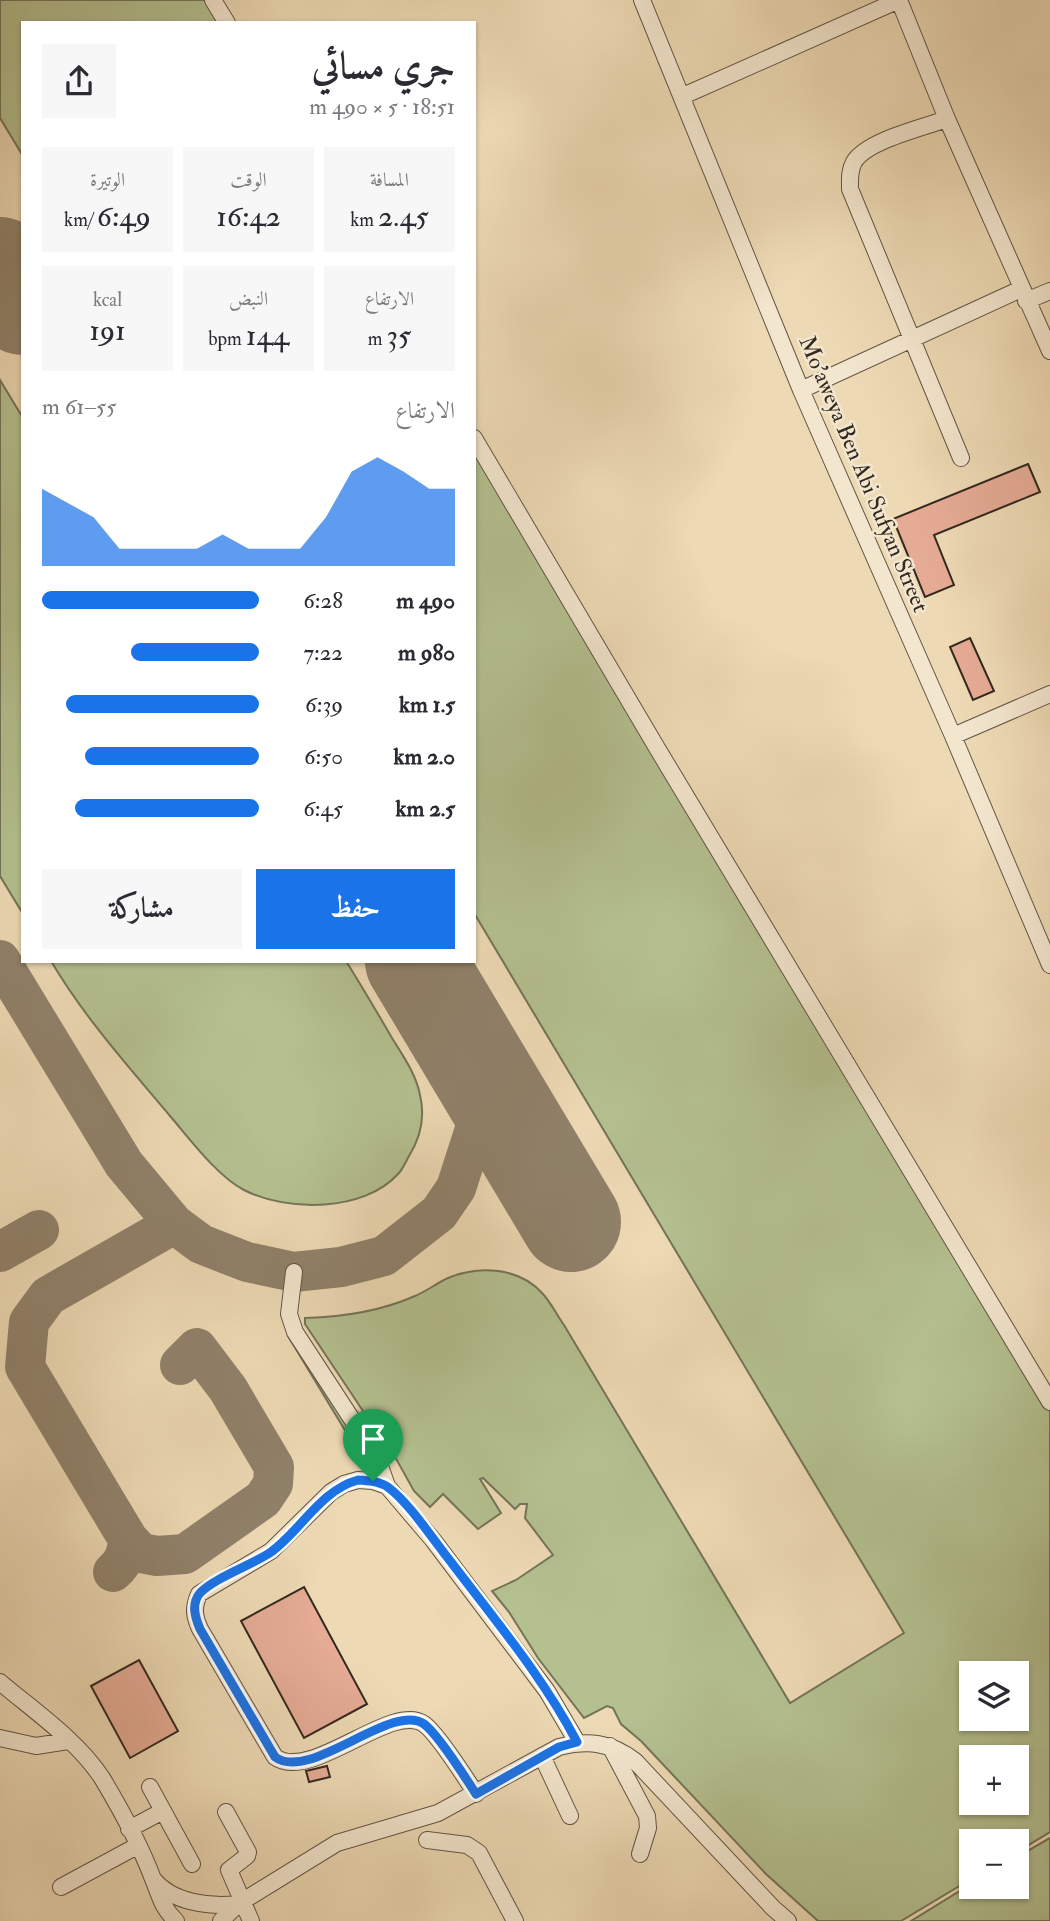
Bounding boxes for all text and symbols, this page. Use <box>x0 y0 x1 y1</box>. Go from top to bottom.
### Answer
text: جري مسائي <box>312 42 455 90</box>
button: share <box>42 44 116 118</box>
text: 18:51 · 5 × 490 m <box>309 92 455 121</box>
text: الوتيرة <box>90 168 125 192</box>
text: الوقت <box>230 168 267 192</box>
text: المسافة <box>370 168 409 192</box>
text: 6:49 <box>97 198 151 235</box>
text: 16:42 <box>216 198 281 235</box>
text: 2.45 <box>378 198 429 235</box>
text: /km <box>64 208 97 232</box>
text: km <box>350 208 378 232</box>
text: النبض <box>229 287 268 311</box>
text: الارتفاع <box>365 287 414 311</box>
text: kcal <box>93 288 122 312</box>
text: 191 <box>89 312 126 349</box>
text: 144 <box>246 317 289 354</box>
text: 35 <box>387 317 411 354</box>
text: bpm <box>208 327 246 351</box>
text: m <box>368 327 387 351</box>
street label: Mo'aweya Ben Abi Sufyan Street <box>793 332 935 616</box>
text: 55–61 m <box>42 392 116 421</box>
text: الارتفاع <box>395 396 455 425</box>
text: 6:28 <box>303 586 343 615</box>
text: 490 m <box>396 586 455 615</box>
text: 7:22 <box>303 638 343 667</box>
text: 980 m <box>398 638 455 667</box>
text: 6:39 <box>305 690 343 719</box>
text: 1.5 km <box>399 690 455 719</box>
text: 6:50 <box>304 742 343 771</box>
text: 2.0 km <box>393 742 455 771</box>
text: 6:45 <box>303 794 343 823</box>
text: 2.5 km <box>395 794 455 823</box>
button: مشاركة <box>42 869 242 949</box>
button: حفظ <box>256 869 455 949</box>
pin <box>343 1409 403 1481</box>
icon: arrive <box>354 1420 392 1458</box>
map controls <box>959 1661 1029 1899</box>
button: layers <box>959 1661 1029 1731</box>
button: + <box>959 1745 1029 1815</box>
button: − <box>959 1829 1029 1899</box>

